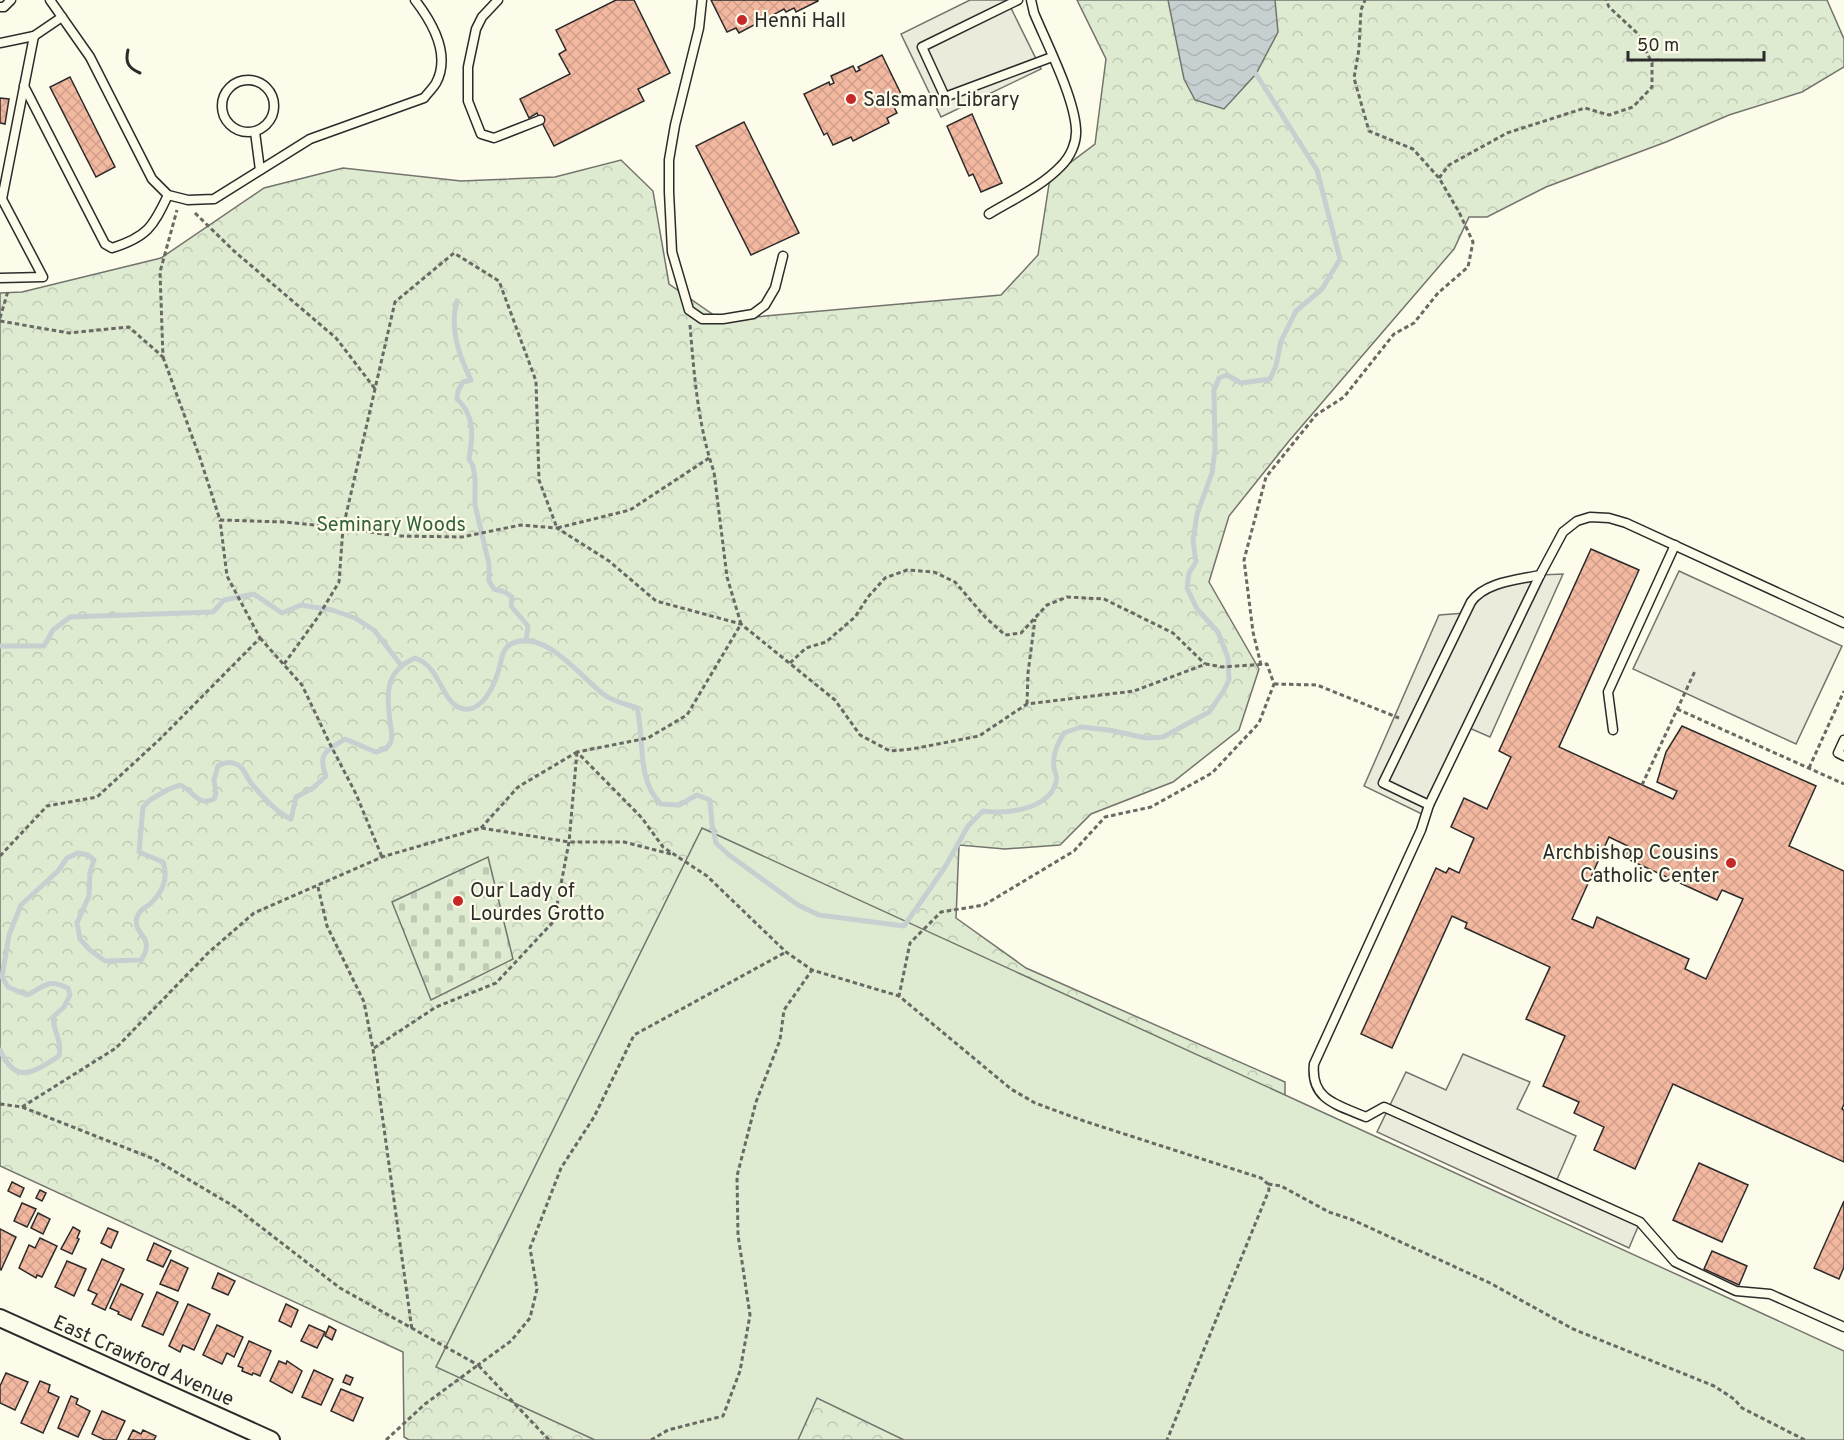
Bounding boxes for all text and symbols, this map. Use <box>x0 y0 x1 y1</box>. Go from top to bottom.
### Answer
place label: Henni Hall <box>754 9 846 35</box>
marker: Henni Hall <box>735 13 749 27</box>
scale bar <box>1628 24 1764 62</box>
text: 50 m <box>1637 35 1679 58</box>
place label: Salsmann Library <box>863 88 1020 114</box>
marker: Salsmann Library <box>844 92 858 106</box>
park label: Seminary Woods <box>316 513 466 539</box>
place label: Archbishop Cousins Catholic Center <box>1542 841 1719 890</box>
marker: Archbishop Cousins Catholic Center <box>1724 856 1738 870</box>
place label: Our Lady of Lourdes Grotto <box>470 879 605 928</box>
marker: Our Lady of Lourdes Grotto <box>451 894 465 908</box>
street label: East Crawford Avenue <box>49 1310 238 1413</box>

